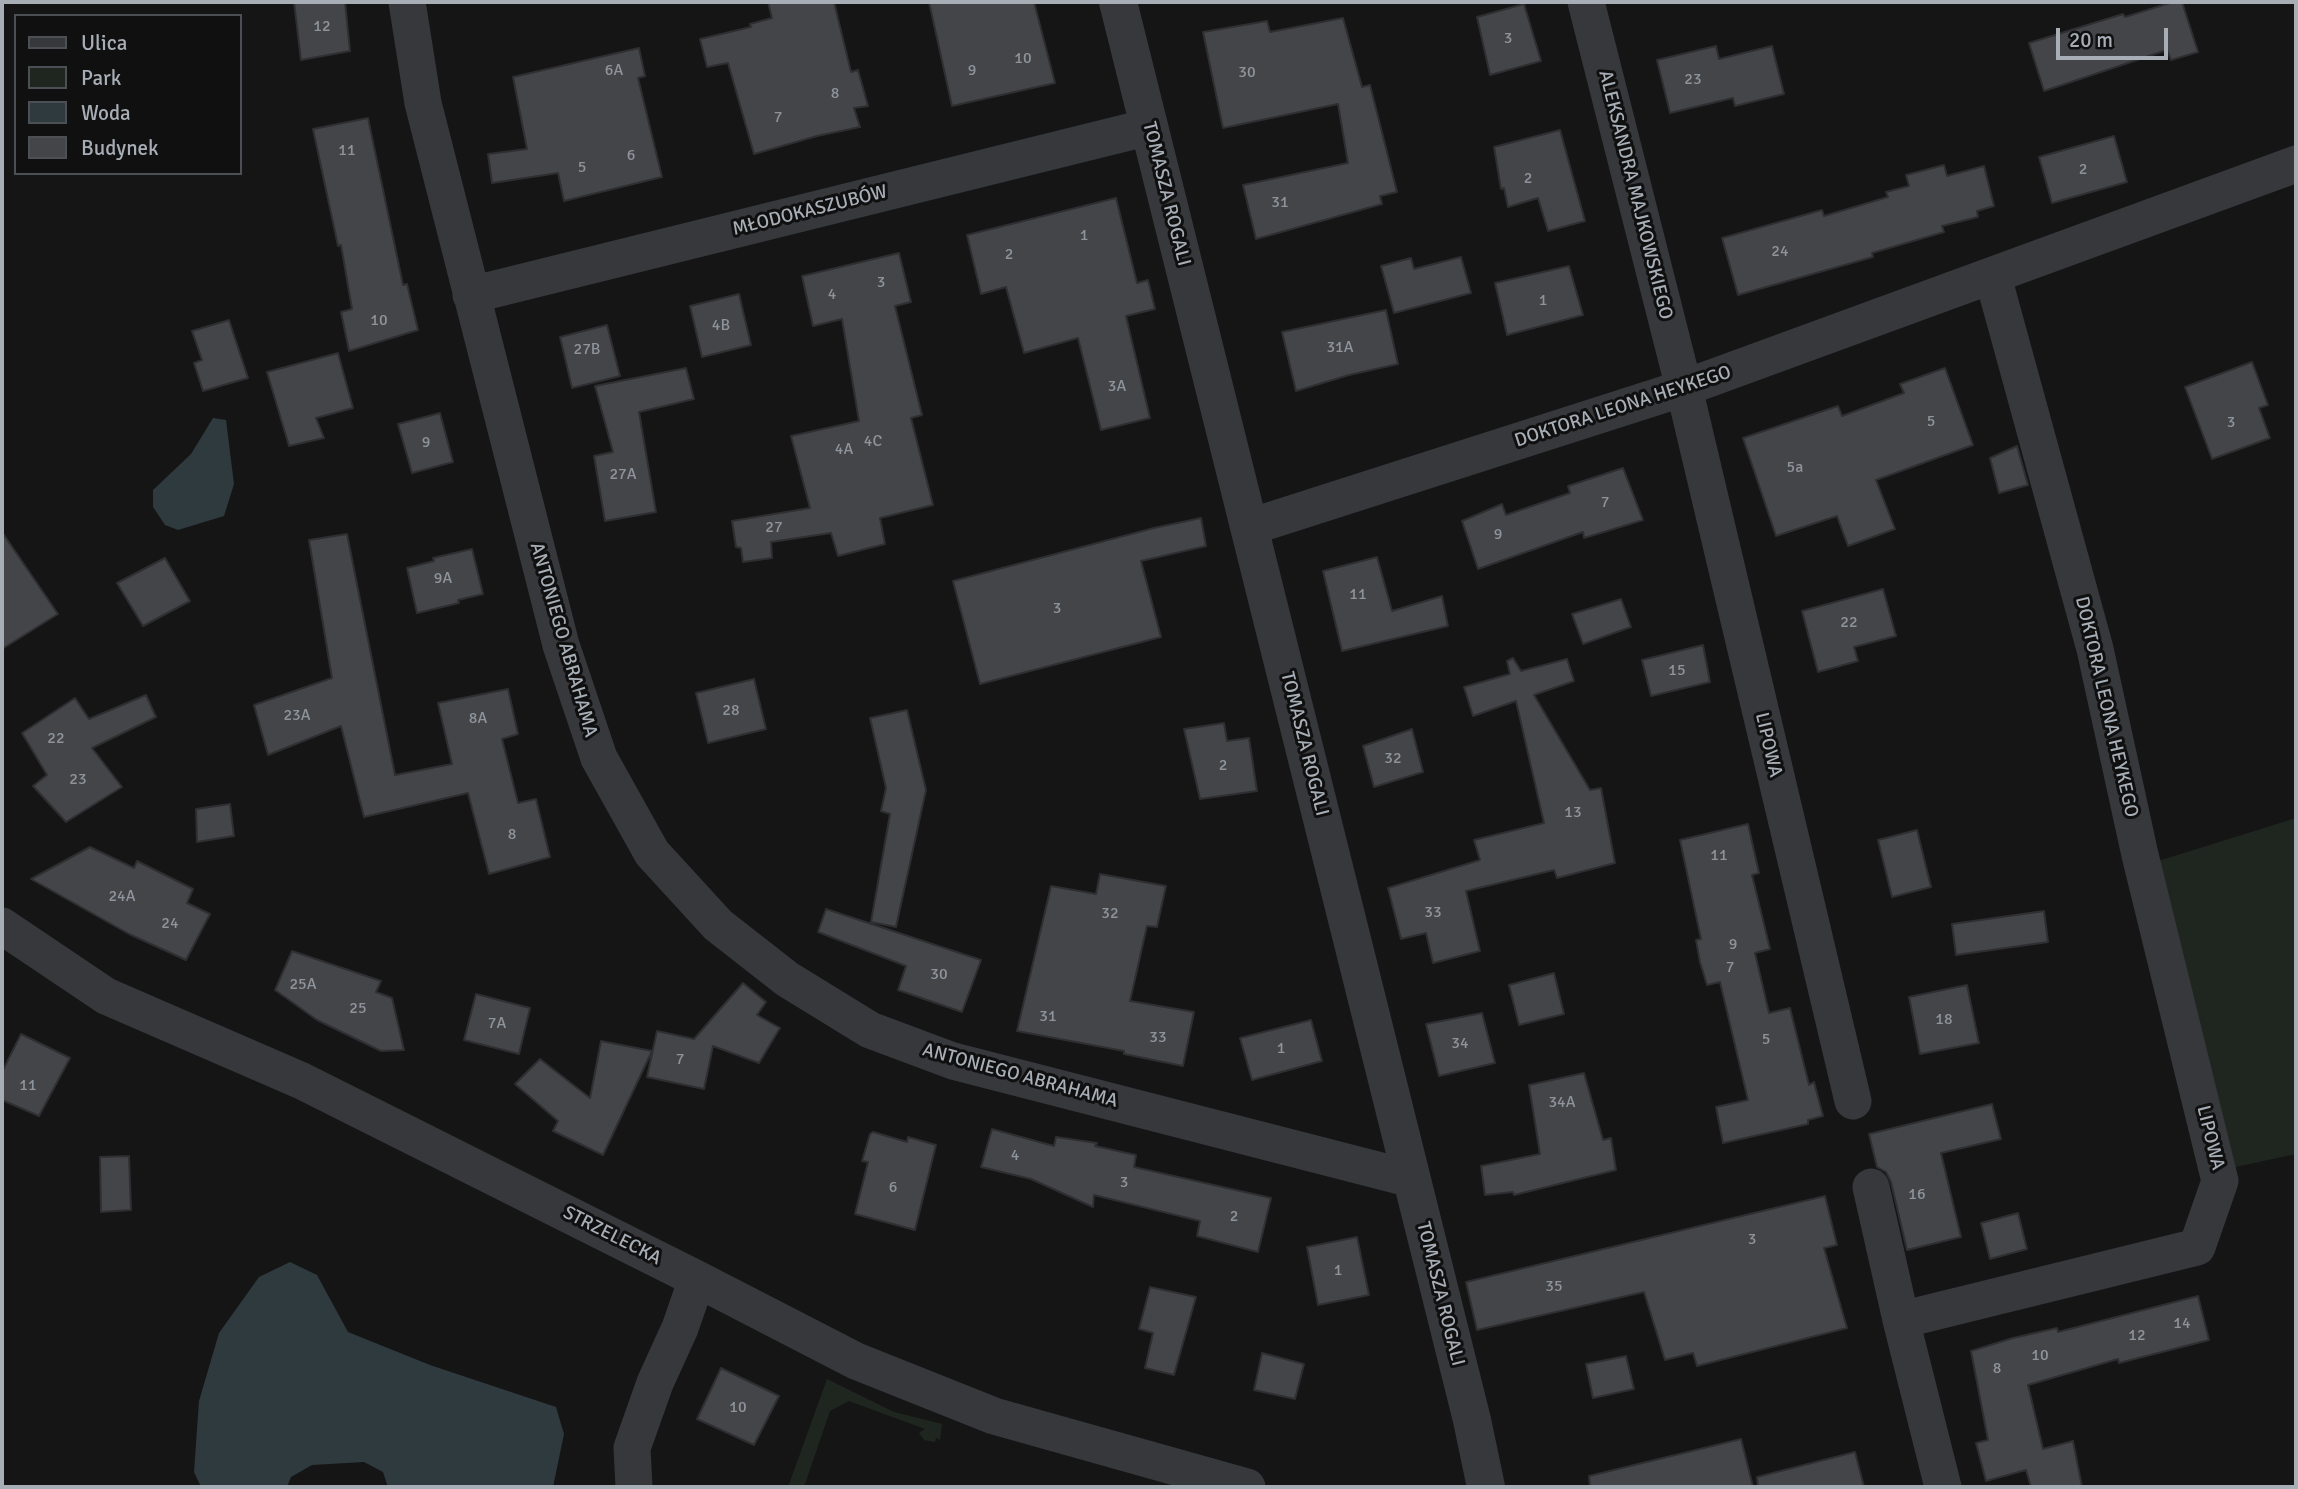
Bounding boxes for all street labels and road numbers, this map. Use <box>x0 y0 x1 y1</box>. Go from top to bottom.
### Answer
street label: ALEKSANDRA MAJKOWSKIEGO <box>1593 68 1677 322</box>
street label: TOMASZA ROGALI <box>1137 120 1195 268</box>
street label: MŁODOKASZUBÓW <box>730 181 890 241</box>
street label: DOKTORA LEONA HEYKEGO <box>1512 361 1734 453</box>
street label: ANTONIEGO ABRAHAMA <box>524 540 602 740</box>
street label: DOKTORA LEONA HEYKEGO <box>2069 594 2143 820</box>
street label: TOMASZA ROGALI <box>1275 670 1333 818</box>
street label: LIPOWA <box>1749 710 1787 780</box>
street label: ANTONIEGO ABRAHAMA <box>920 1039 1120 1113</box>
street label: LIPOWA <box>2191 1103 2229 1173</box>
street label: STRZELECKA <box>559 1202 665 1270</box>
street label: TOMASZA ROGALI <box>1411 1220 1469 1368</box>

